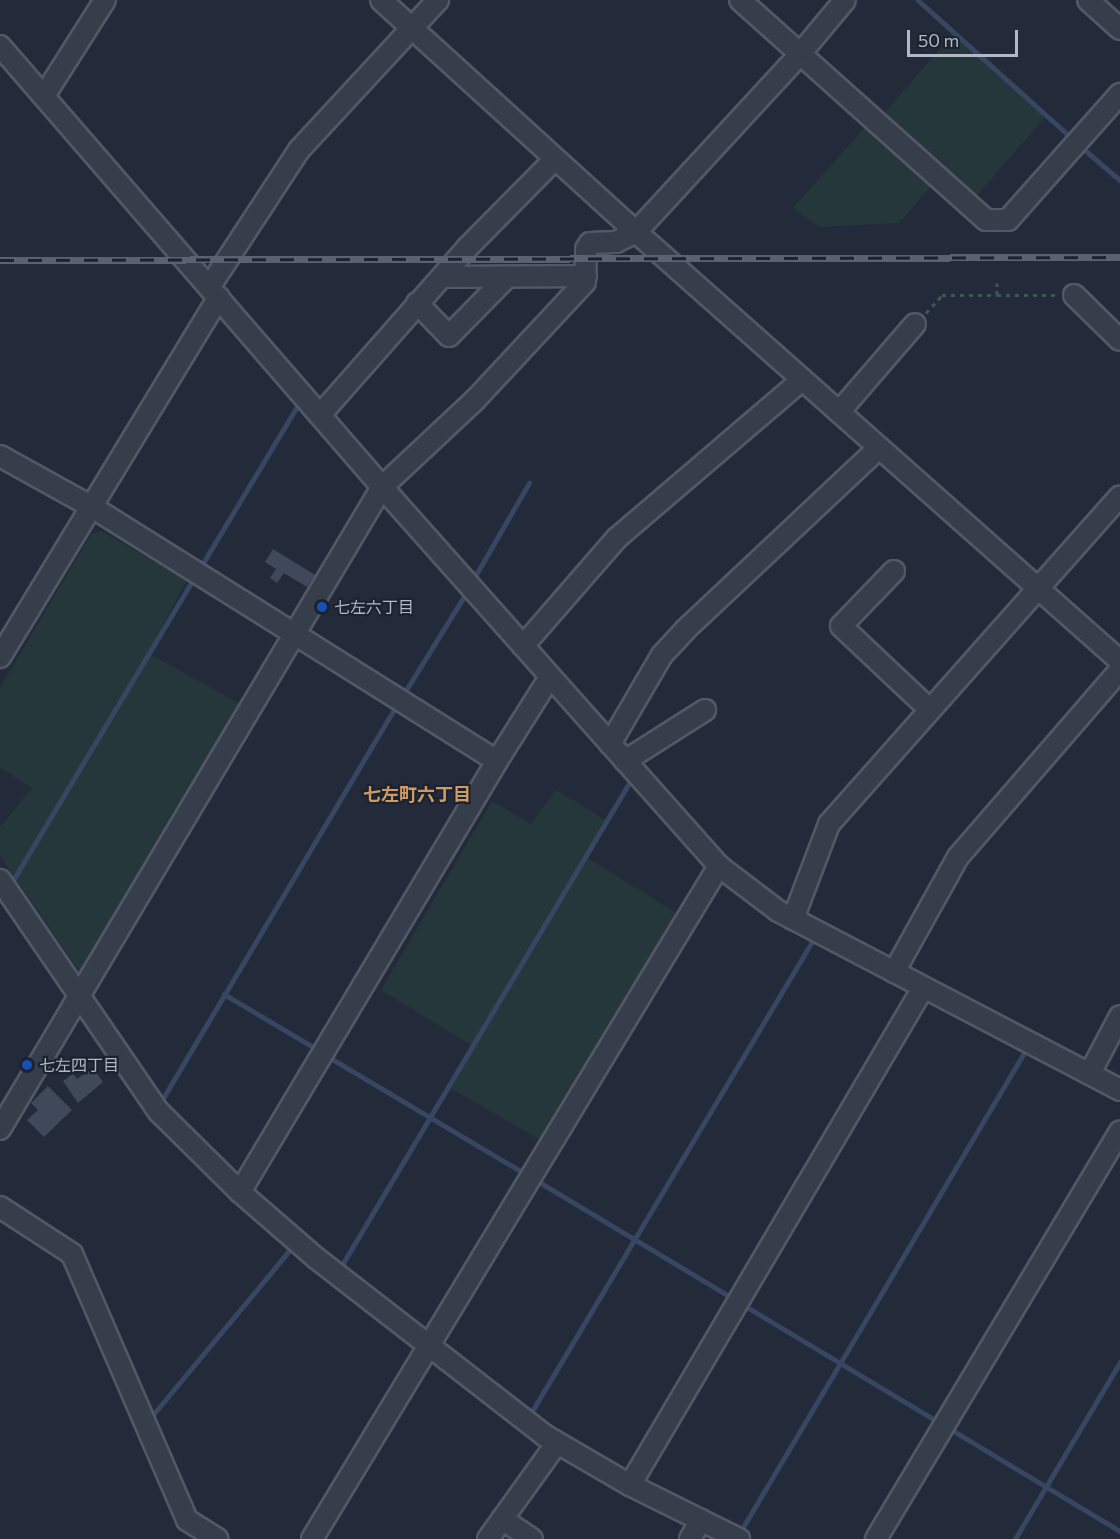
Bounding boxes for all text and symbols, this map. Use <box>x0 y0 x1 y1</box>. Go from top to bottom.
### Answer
scale bar <box>910 18 1021 56</box>
text: 50 m <box>918 29 959 51</box>
place label: 七左六丁目 <box>334 597 414 617</box>
marker: 七左六丁目 <box>315 600 329 614</box>
district label: 七左町六丁目 <box>363 783 471 805</box>
place label: 七左四丁目 <box>39 1055 119 1075</box>
marker: 七左四丁目 <box>20 1058 34 1072</box>

